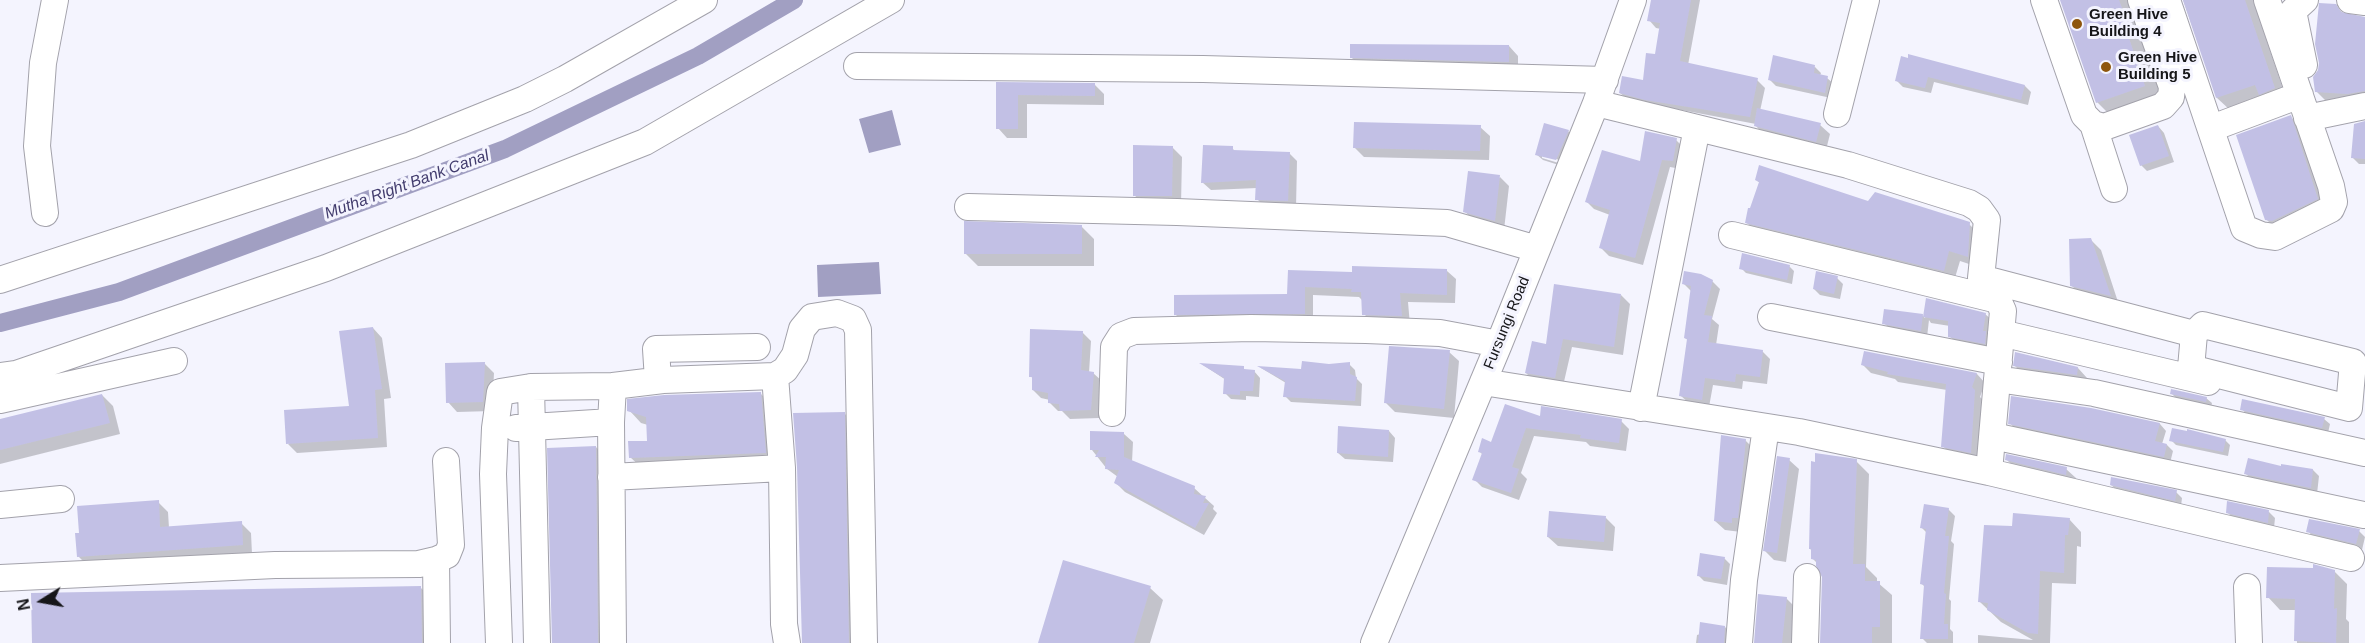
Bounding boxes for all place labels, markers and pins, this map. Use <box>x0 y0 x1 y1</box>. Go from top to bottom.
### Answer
place label: Green Hive Building 4 <box>2089 6 2168 41</box>
marker: Green Hive Building 4 <box>2070 17 2084 31</box>
place label: Green Hive Building 5 <box>2118 49 2197 84</box>
marker: Green Hive Building 5 <box>2099 60 2113 74</box>

